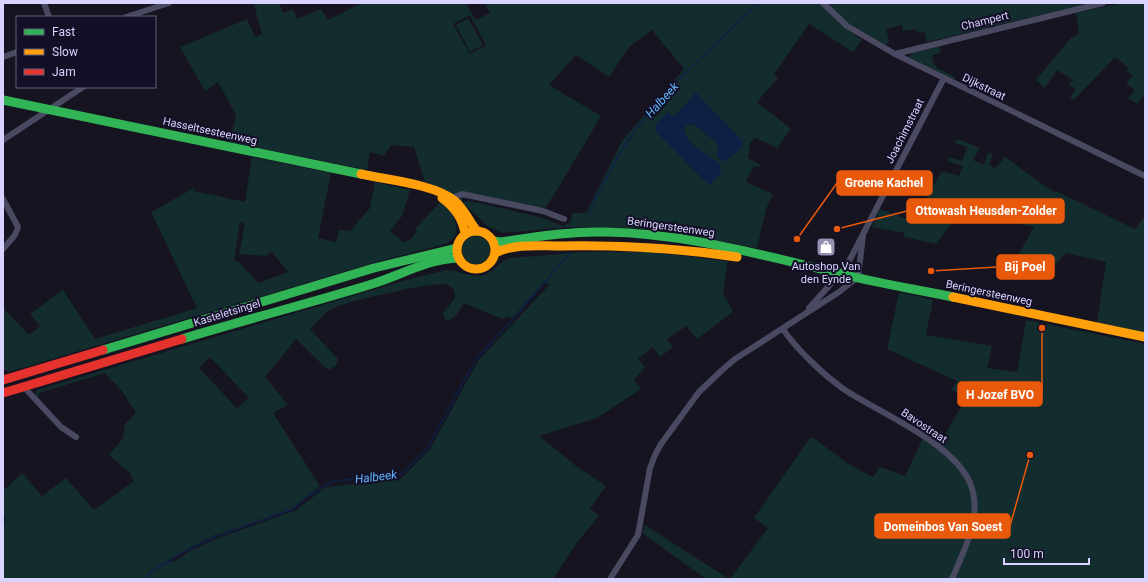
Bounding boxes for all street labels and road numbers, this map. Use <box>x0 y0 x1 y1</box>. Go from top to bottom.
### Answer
street label: Champert <box>960 9 1010 33</box>
street label: Dijkstraat <box>960 71 1008 103</box>
street label: Joachimstraat <box>883 96 927 166</box>
street label: Hasseltsesteenweg <box>162 115 258 147</box>
street label: Beringersteenweg <box>626 214 716 240</box>
street label: Beringersteenweg <box>945 277 1033 309</box>
street label: Kasteletsingel <box>192 297 262 329</box>
street label: Bavostraat <box>899 406 950 446</box>

